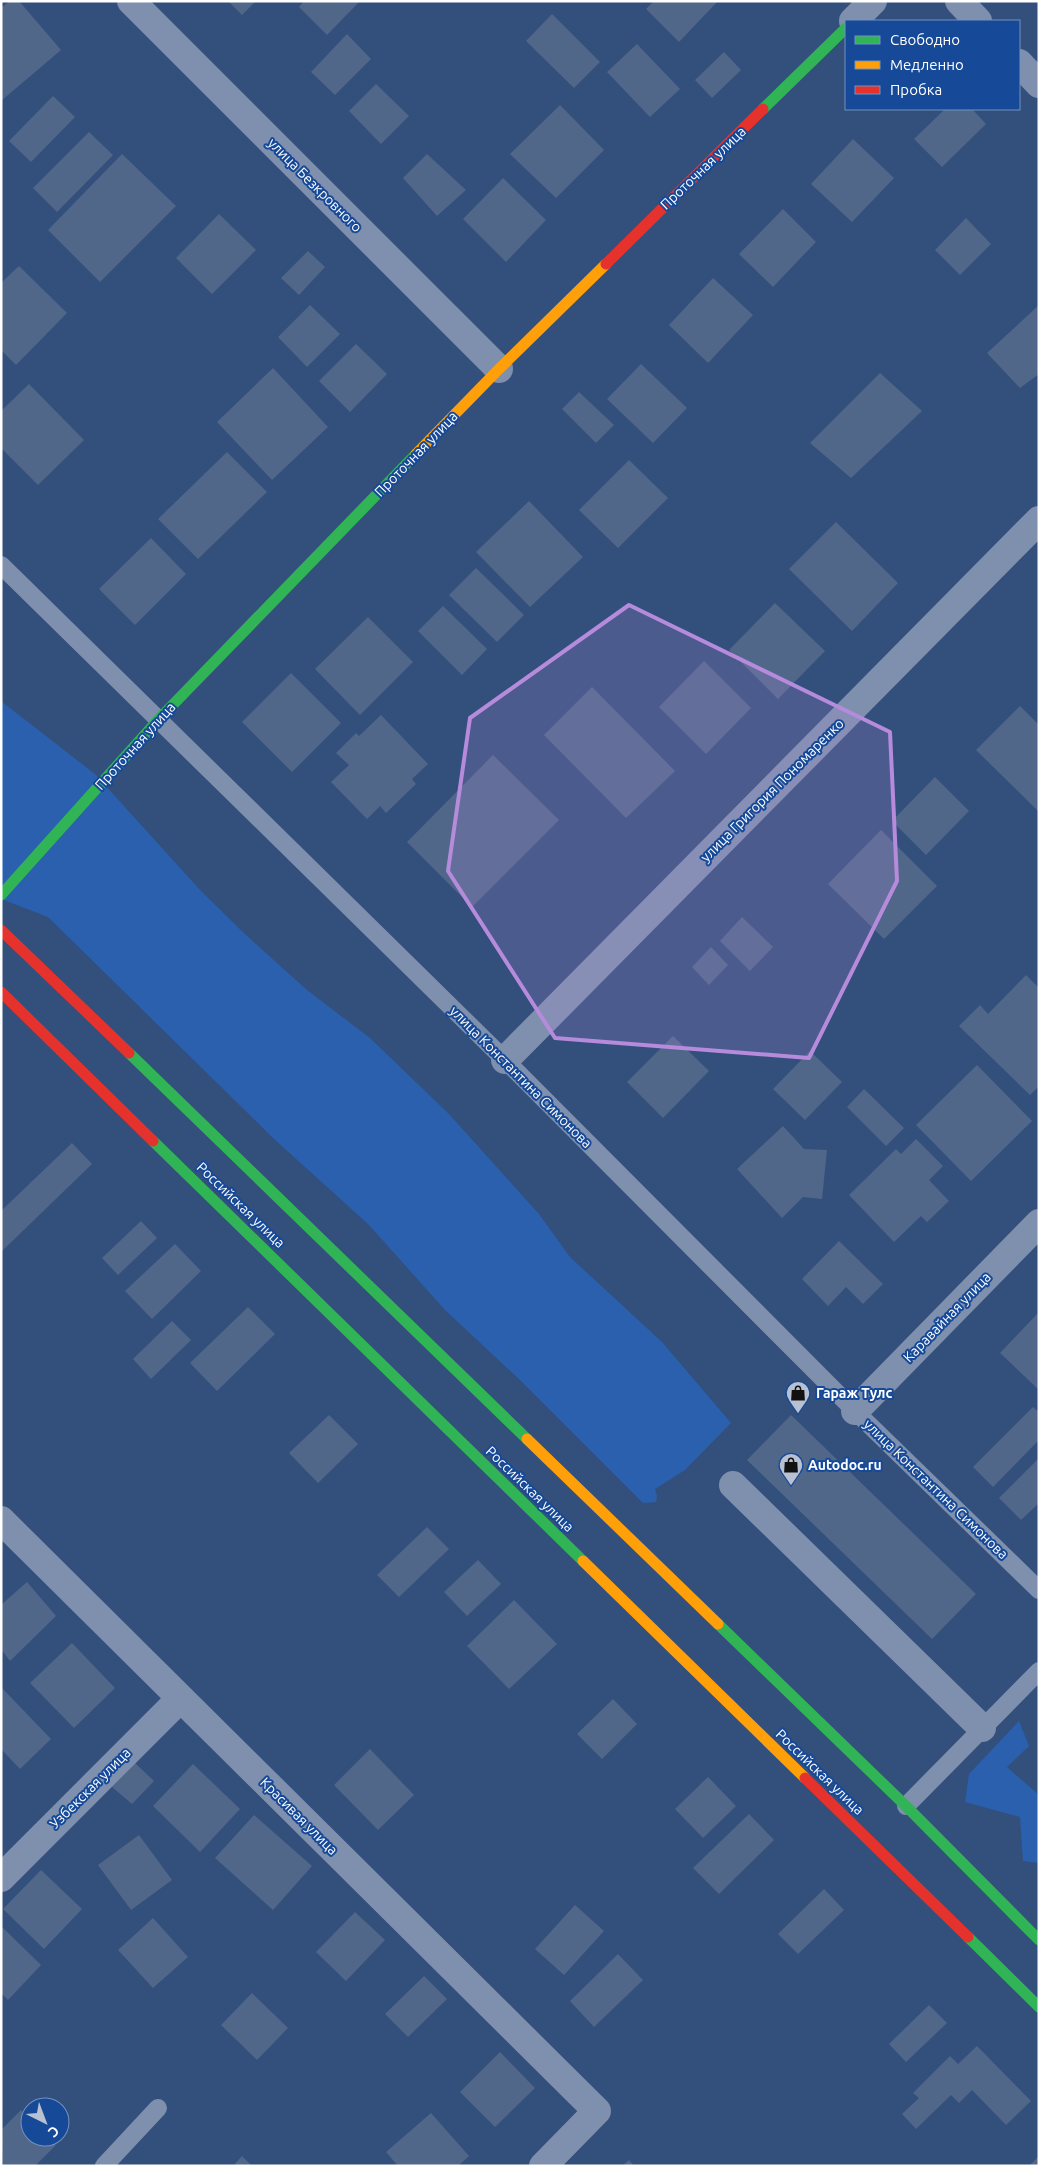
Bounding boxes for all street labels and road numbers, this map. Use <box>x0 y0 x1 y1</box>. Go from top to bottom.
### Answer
street label: Проточная улица <box>657 123 749 213</box>
street label: улица Безкровного <box>265 135 365 235</box>
street label: Проточная улица <box>371 408 461 500</box>
street label: Проточная улица <box>92 699 178 793</box>
street label: улица Григория Пономаренко <box>697 715 847 865</box>
street label: улица Константина Симонова <box>447 1003 595 1151</box>
street label: Российская улица <box>194 1159 288 1251</box>
street label: Каравайная улица <box>900 1269 994 1365</box>
street label: улица Константина Симонова <box>861 1416 1011 1562</box>
street label: Российская улица <box>483 1443 577 1535</box>
street label: Российская улица <box>773 1726 867 1818</box>
street label: Узбекская улица <box>46 1744 134 1832</box>
street label: Красивая улица <box>257 1774 341 1858</box>

